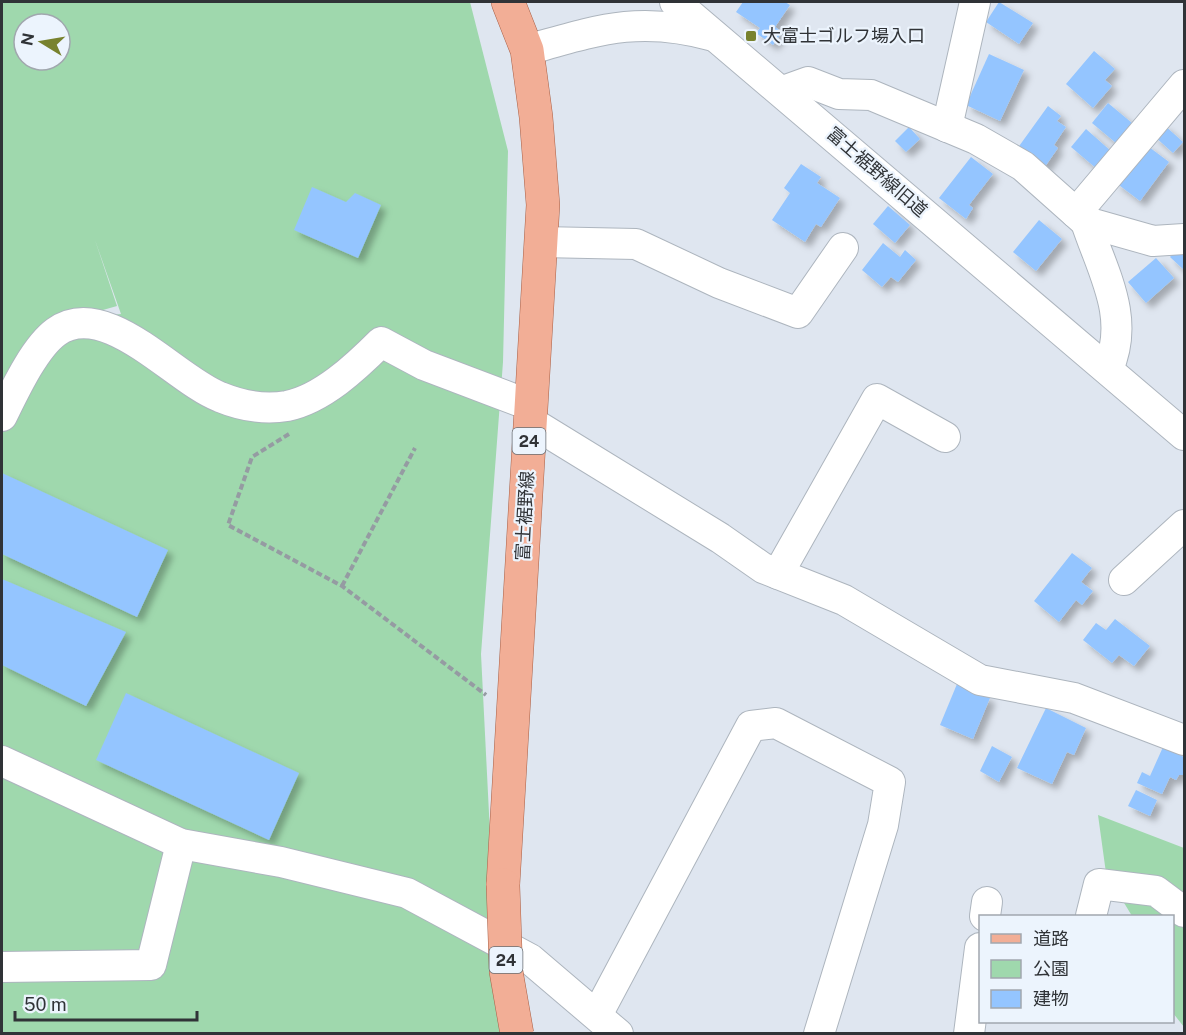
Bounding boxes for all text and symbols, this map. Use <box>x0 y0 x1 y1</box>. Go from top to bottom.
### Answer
north arrow <box>12 12 72 72</box>
place label: 大富士ゴルフ場入口 <box>763 25 925 46</box>
marker: 大富士ゴルフ場入口 <box>744 29 758 43</box>
text: N <box>17 31 38 47</box>
street label: 富士裾野線旧道 <box>823 122 932 221</box>
road number: 24 <box>512 428 546 454</box>
street label: 富士裾野線 <box>512 470 537 561</box>
legend <box>979 915 1174 1023</box>
text: 道路 <box>1033 928 1069 949</box>
road number: 24 <box>490 947 522 973</box>
text: 公園 <box>1033 958 1069 979</box>
scale bar <box>15 984 196 1022</box>
text: 建物 <box>1033 988 1069 1009</box>
text: 50 m <box>24 994 67 1015</box>

